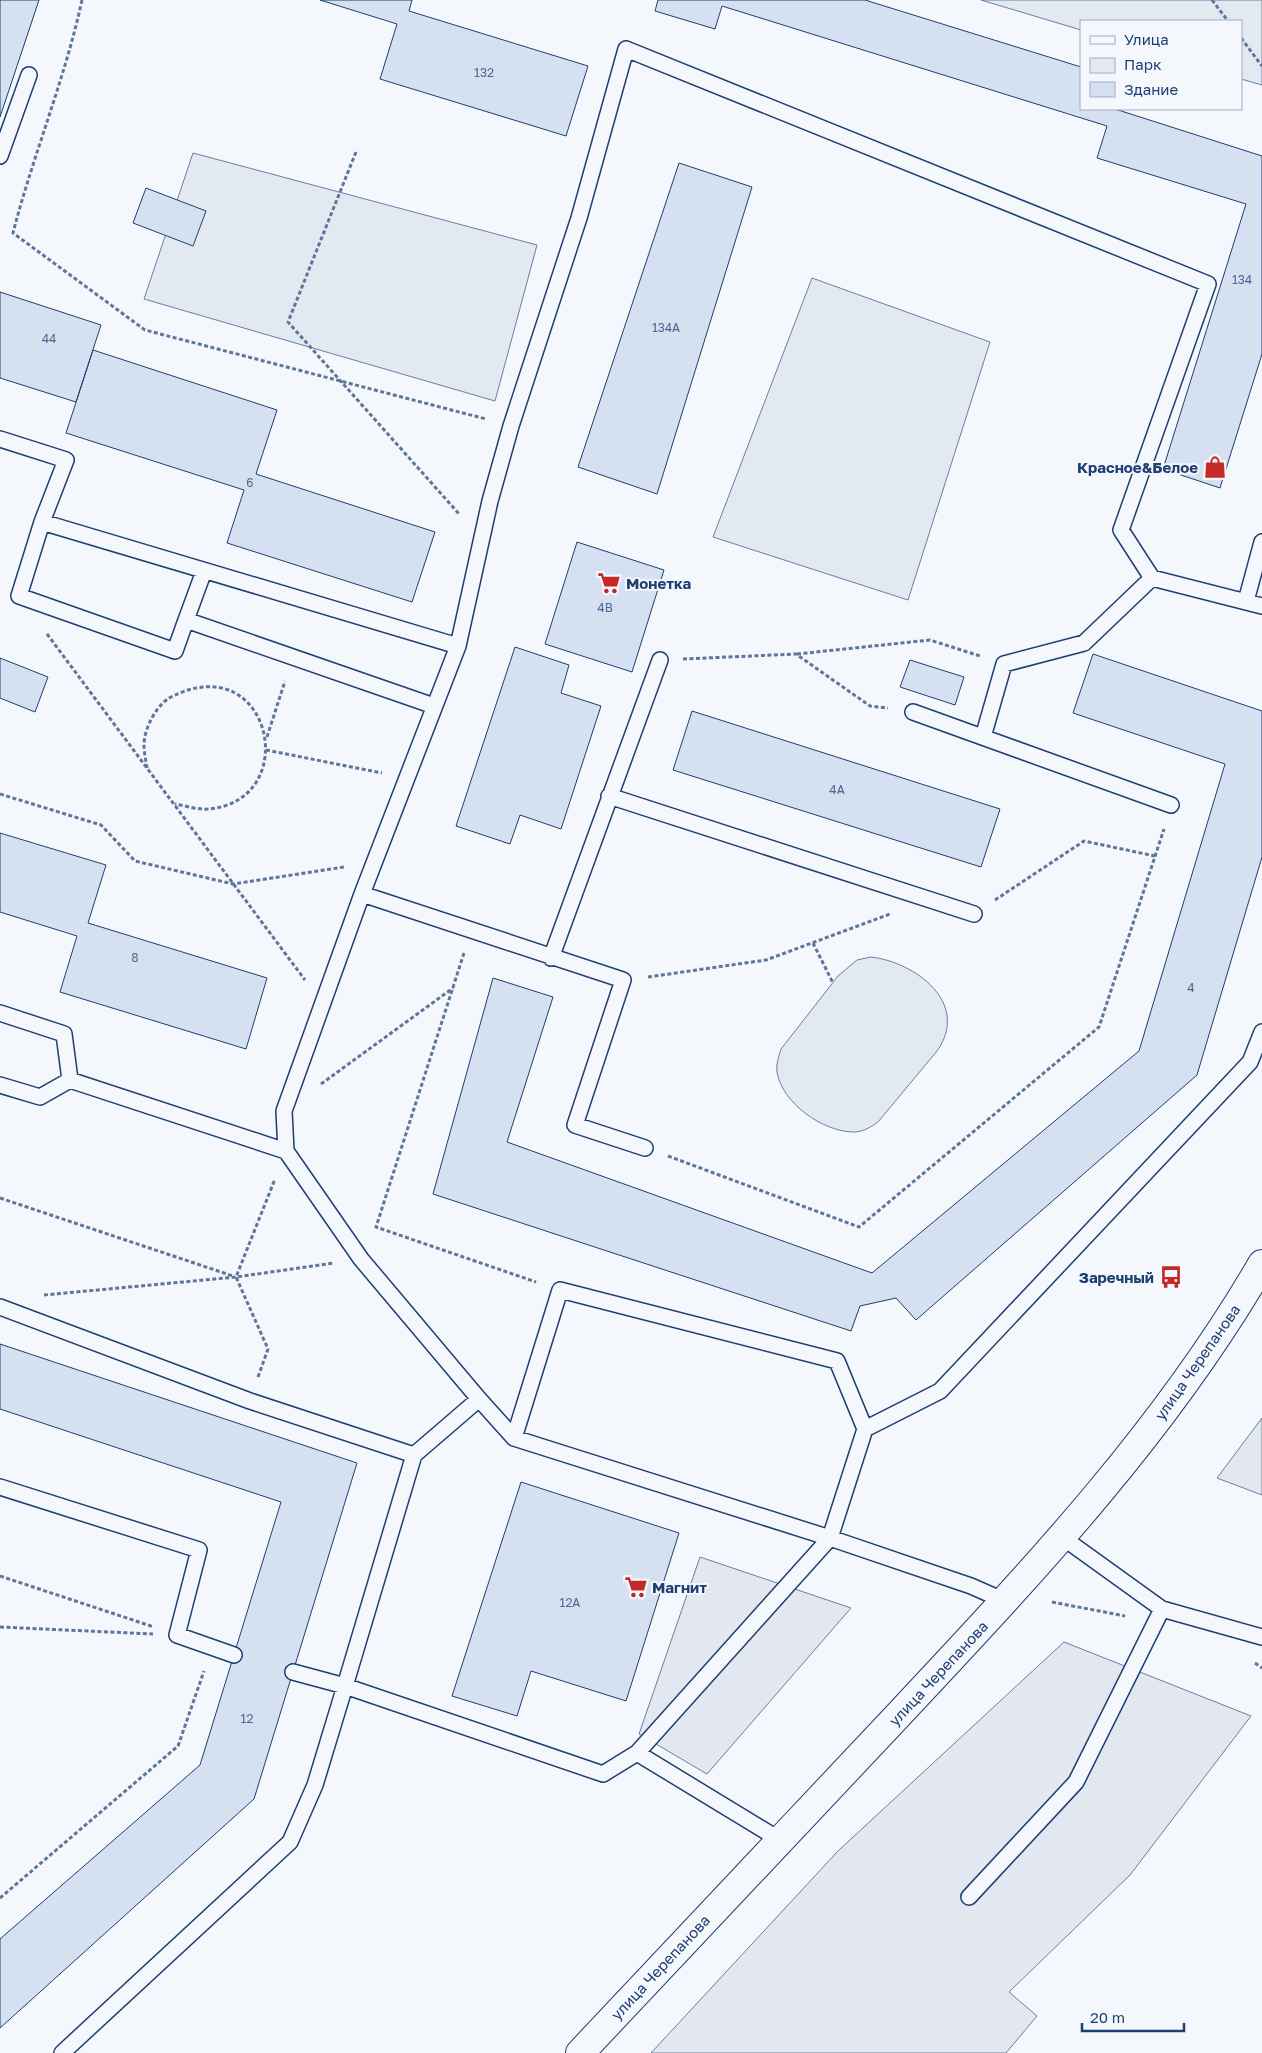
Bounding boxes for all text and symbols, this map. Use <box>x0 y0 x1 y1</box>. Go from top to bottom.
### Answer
legend <box>1080 20 1242 110</box>
text: Улица <box>1124 30 1169 48</box>
text: Парк <box>1124 55 1162 73</box>
house number: 132 <box>474 65 494 80</box>
text: Здание <box>1124 80 1178 98</box>
house number: 134 <box>1232 272 1252 287</box>
house number: 134А <box>652 320 680 335</box>
house number: 44 <box>42 331 56 346</box>
shop icon: Красное&Белое <box>1202 454 1228 480</box>
place label: Красное&Белое <box>1077 458 1198 476</box>
house number: 6 <box>246 475 254 490</box>
supermarket icon: Монетка <box>596 570 622 596</box>
place label: Монетка <box>626 574 692 592</box>
house number: 4В <box>597 600 613 615</box>
house number: 4А <box>829 782 845 797</box>
house number: 8 <box>131 950 139 965</box>
house number: 4 <box>1187 980 1195 995</box>
bus stop icon: Заречный <box>1158 1264 1184 1290</box>
place label: Заречный <box>1079 1268 1154 1286</box>
street label: улица Черепанова <box>1150 1301 1244 1423</box>
supermarket icon: Магнит <box>623 1574 649 1600</box>
place label: Магнит <box>652 1578 707 1596</box>
house number: 12А <box>560 1595 580 1610</box>
street label: улица Черепанова <box>885 1617 991 1729</box>
house number: 12 <box>241 1711 253 1726</box>
street label: улица Черепанова <box>607 1911 713 2023</box>
scale bar <box>1082 2000 1184 2032</box>
text: 20 m <box>1090 2008 1125 2026</box>

